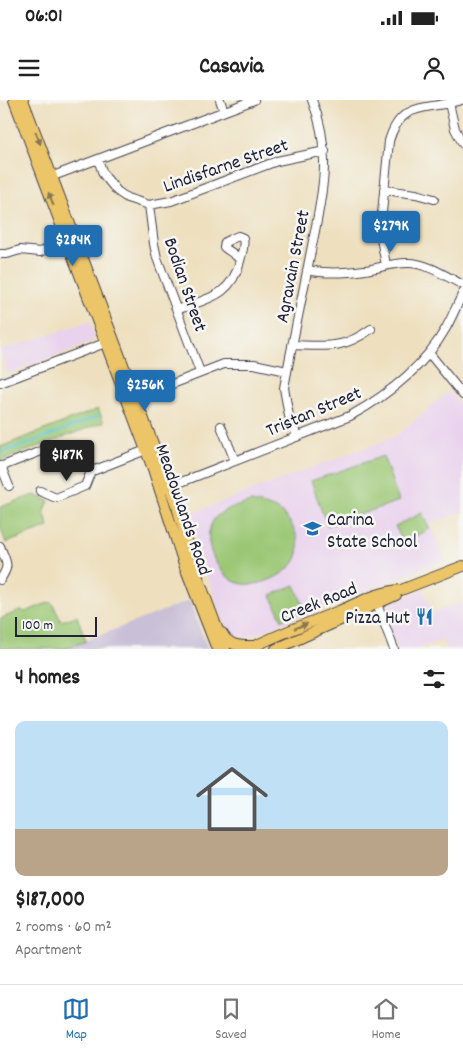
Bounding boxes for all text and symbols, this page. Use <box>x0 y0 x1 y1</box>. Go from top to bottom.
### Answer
text: 06:01 <box>25 4 62 31</box>
text: Casavia <box>199 52 264 83</box>
icon: menu <box>15 54 43 82</box>
icon: person <box>420 54 448 82</box>
one-way arrow <box>34 131 42 145</box>
street label: Lindisfarne Street <box>160 133 292 201</box>
one-way arrow <box>47 192 54 207</box>
street label: Agravain Street <box>270 208 319 325</box>
pin: $279K <box>356 210 426 253</box>
text: $279K <box>373 215 409 238</box>
pin: $284K <box>38 224 108 267</box>
text: $284K <box>55 229 91 252</box>
street label: Bodian Street <box>155 234 212 336</box>
pin: $256K <box>110 370 180 412</box>
text: $256K <box>126 374 164 397</box>
street label: Tristan Street <box>262 381 366 445</box>
pin: $187K <box>32 440 102 482</box>
street label: Meadowlands Road <box>147 441 217 579</box>
text: $187K <box>51 444 83 467</box>
place label: Carina State School <box>327 508 418 557</box>
school or university icon: Carina State School <box>303 519 323 539</box>
street label: Creek Road <box>277 577 362 632</box>
place label: Pizza Hut <box>345 606 410 633</box>
restaurant icon: Pizza Hut <box>414 606 434 626</box>
scale bar <box>15 614 98 637</box>
text: 100 m <box>22 616 53 636</box>
one-way arrow <box>294 622 308 630</box>
text: 4 homes <box>15 664 80 694</box>
icon: filters <box>420 665 448 693</box>
icon: home <box>187 754 277 844</box>
text: $187,000 <box>15 886 85 916</box>
text: 2 rooms · 60 m² <box>15 916 112 939</box>
text: Apartment <box>15 939 82 962</box>
tab: Map <box>62 995 90 1045</box>
tab: Saved <box>215 995 247 1045</box>
tab: Home <box>371 995 401 1045</box>

